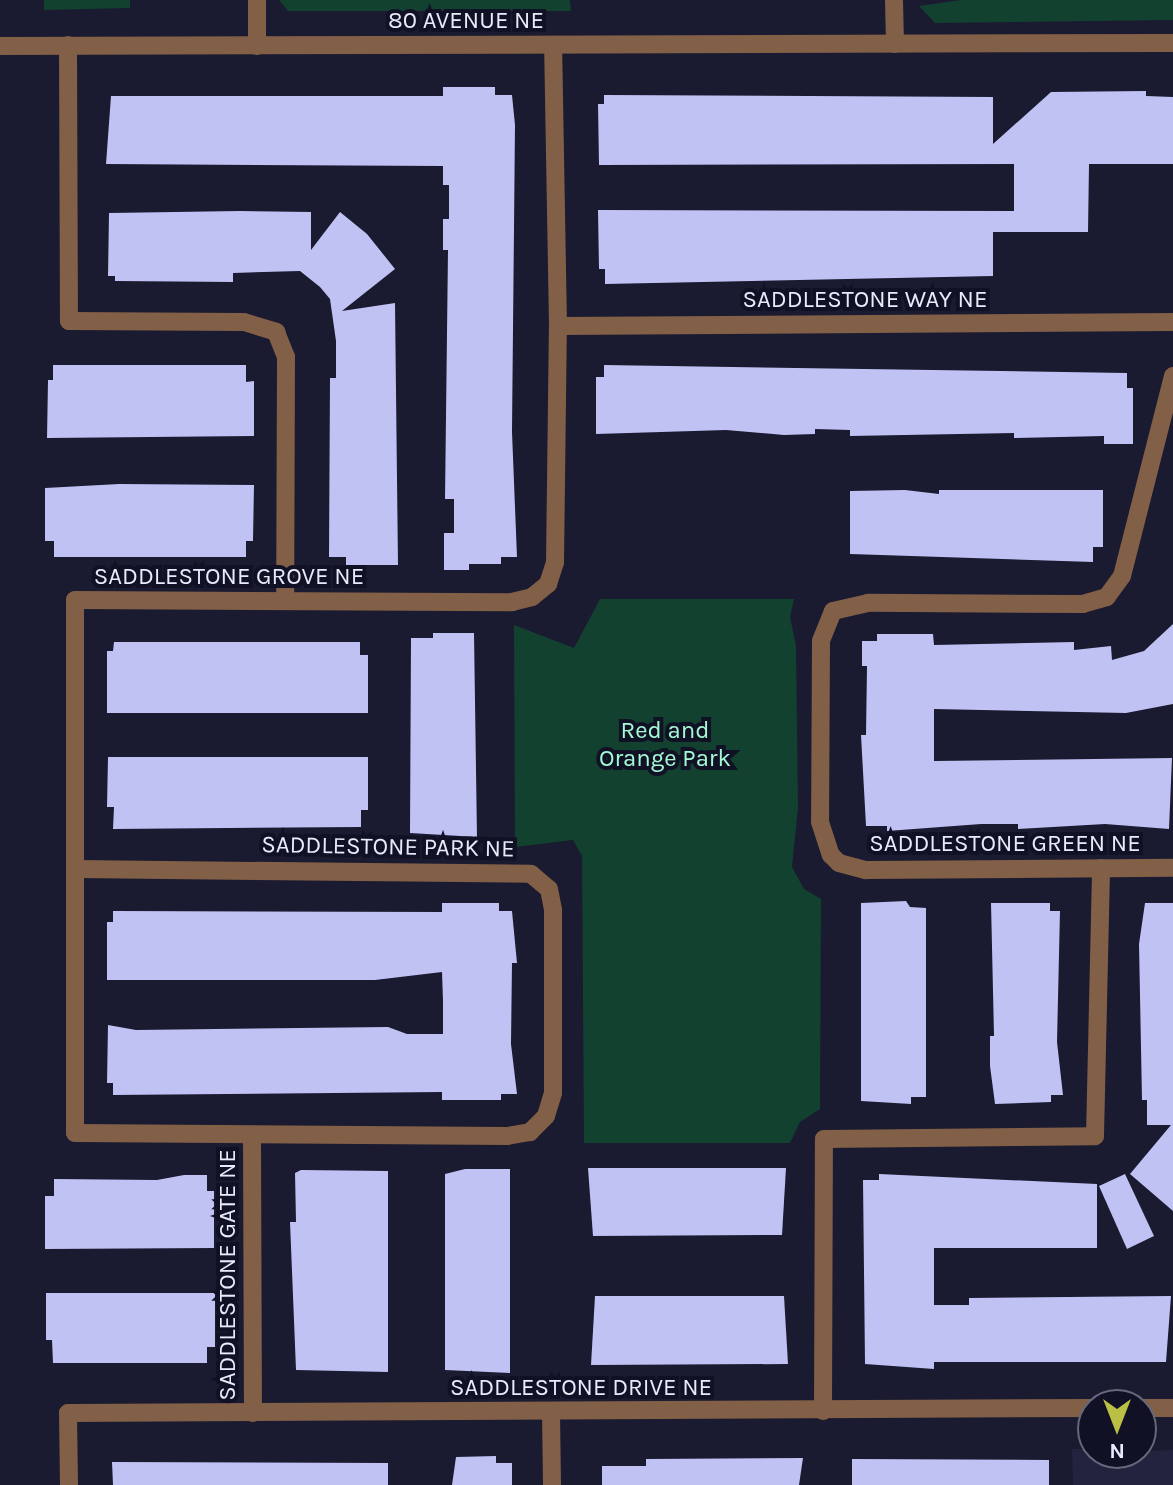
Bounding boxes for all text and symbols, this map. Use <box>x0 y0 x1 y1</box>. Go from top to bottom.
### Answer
street label: 80 AVENUE NE <box>388 7 544 35</box>
street label: SADDLESTONE WAY NE <box>743 286 987 314</box>
street label: SADDLESTONE GROVE NE <box>94 563 364 591</box>
park label: Red and Orange Park <box>599 717 731 773</box>
street label: SADDLESTONE PARK NE <box>261 830 515 864</box>
street label: SADDLESTONE GREEN NE <box>869 830 1141 858</box>
street label: SADDLESTONE GATE NE <box>214 1149 242 1401</box>
street label: SADDLESTONE DRIVE NE <box>450 1374 712 1402</box>
north arrow <box>1077 1389 1157 1469</box>
text: N <box>1109 1438 1125 1464</box>

